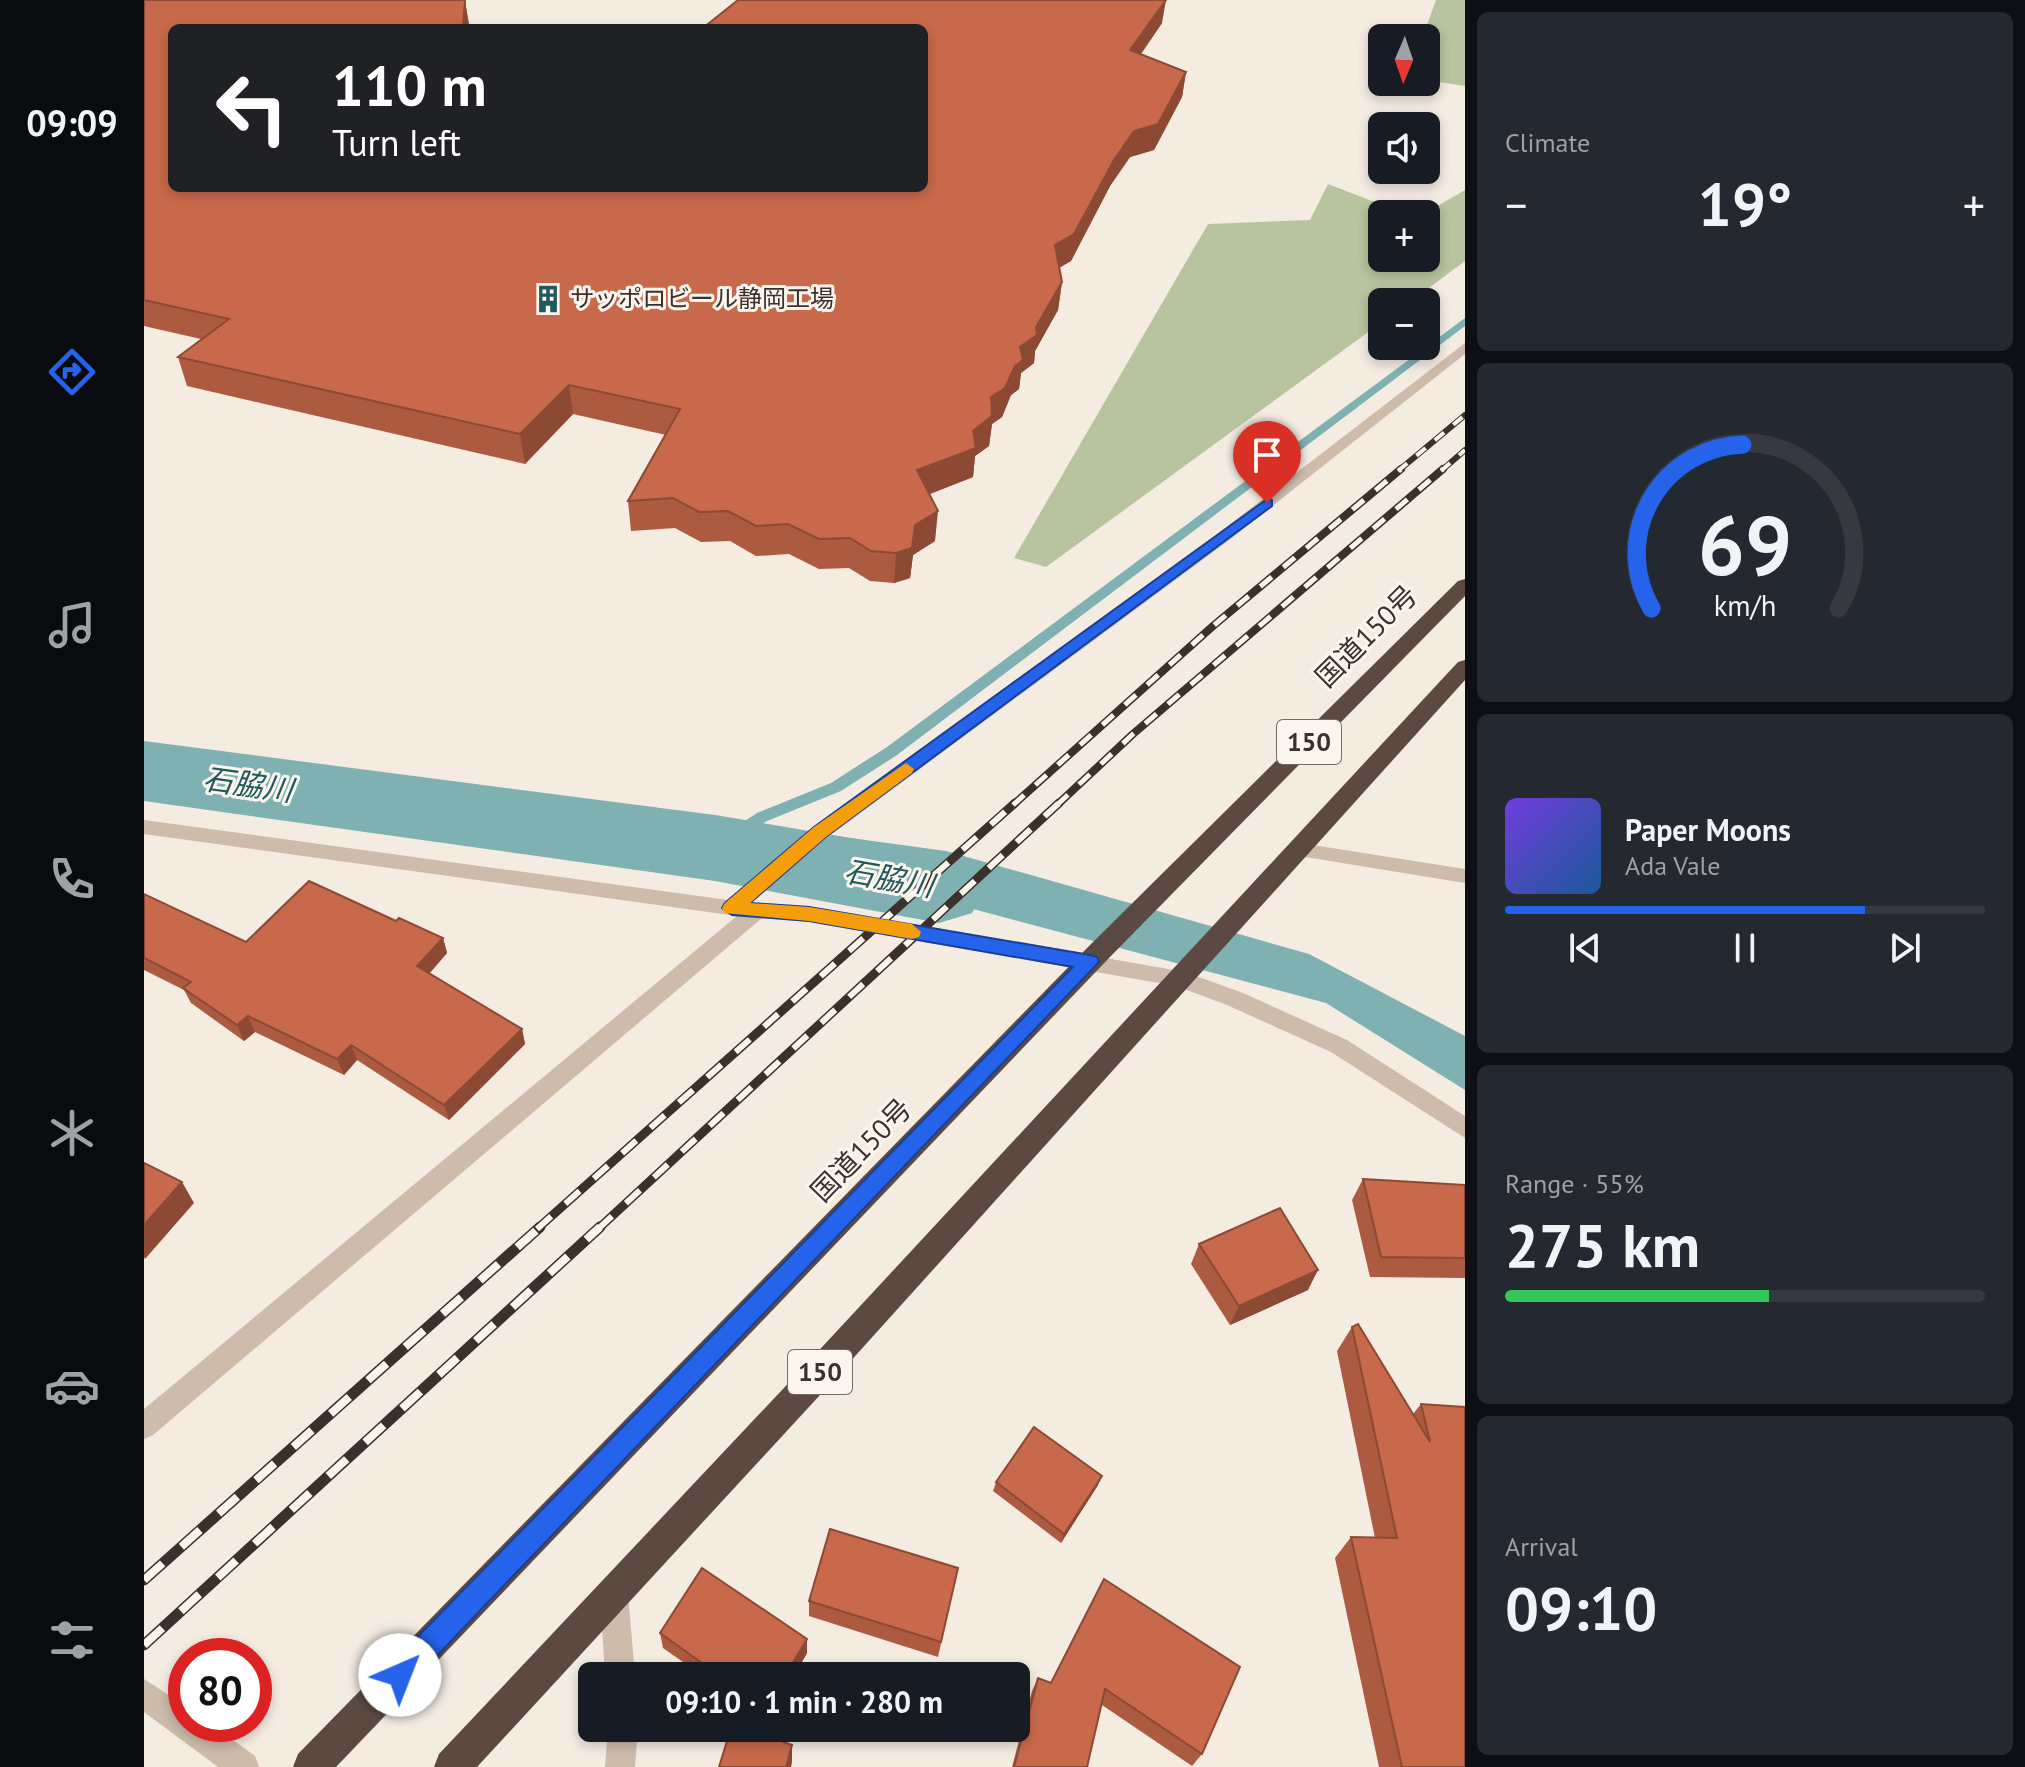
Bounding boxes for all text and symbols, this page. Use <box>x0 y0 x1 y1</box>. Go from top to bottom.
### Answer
north arrow <box>1368 24 1440 96</box>
map controls <box>1368 24 1440 360</box>
text: 110 m <box>332 49 487 121</box>
icon: left <box>200 56 304 160</box>
text: 09:09 <box>26 99 118 146</box>
button: sound <box>1368 112 1440 184</box>
text: Turn left <box>332 119 461 166</box>
text: Climate <box>1505 126 1590 159</box>
text: 19° <box>1698 165 1792 243</box>
text: − <box>1505 176 1527 233</box>
text: + <box>1963 176 1985 233</box>
button: + <box>1368 200 1440 272</box>
place label: サッポロビール静岡工場 <box>570 283 834 314</box>
building icon: サッポロビール静岡工場 <box>533 284 563 314</box>
button: − <box>1368 288 1440 360</box>
icon: directions <box>44 344 100 400</box>
pin <box>1233 421 1301 503</box>
icon: arrive <box>1245 433 1289 477</box>
text: 69 <box>1698 489 1792 597</box>
street label: 国道150号 <box>1307 577 1425 695</box>
text: km/h <box>1714 587 1776 624</box>
icon: music <box>44 597 100 653</box>
road number: 150 <box>1277 720 1341 764</box>
water label: 石脇川 <box>201 758 298 810</box>
text: Paper Moons <box>1625 810 1791 849</box>
text: Ada Vale <box>1625 849 1720 882</box>
icon: phone <box>44 851 100 907</box>
water label: 石脇川 <box>842 851 940 905</box>
icon: previous <box>1563 926 1607 970</box>
icon: pause <box>1723 926 1767 970</box>
icon: next <box>1883 926 1927 970</box>
street label: 国道150号 <box>802 1090 919 1209</box>
icon: climate <box>44 1105 100 1161</box>
text: Range · 55% <box>1505 1167 1644 1200</box>
text: 275 km <box>1505 1206 1700 1284</box>
road number: 150 <box>788 1350 852 1394</box>
icon: car <box>44 1358 100 1414</box>
text: Arrival <box>1505 1530 1578 1563</box>
text: 09:10 <box>1505 1569 1657 1647</box>
icon: filters <box>44 1612 100 1668</box>
position arrow <box>358 1633 442 1717</box>
speed limit sign: 80 <box>168 1638 272 1742</box>
text: 09:10 · 1 min · 280 m <box>665 1682 943 1721</box>

